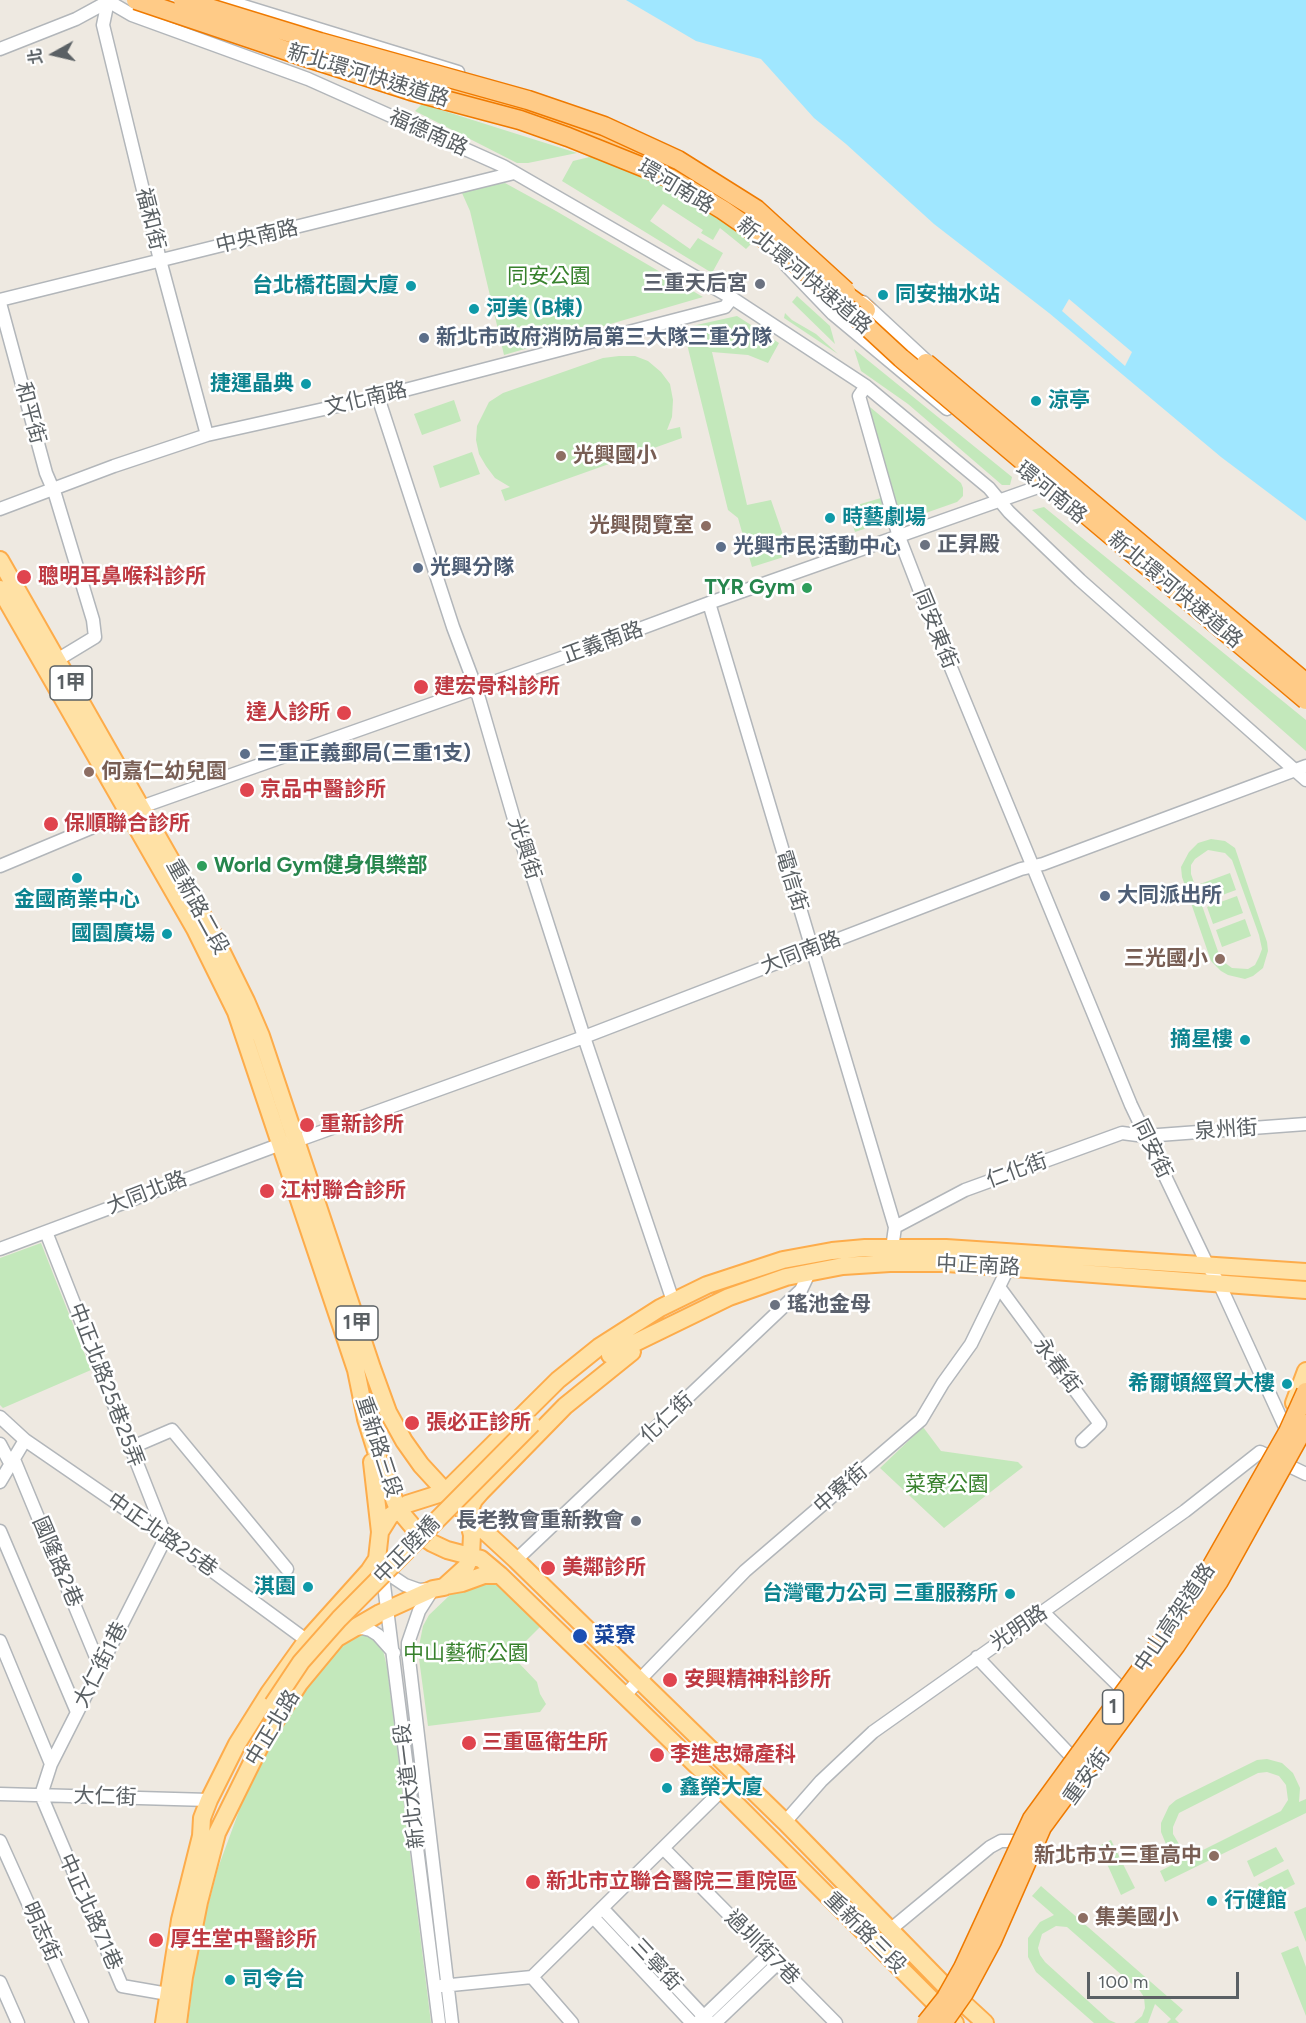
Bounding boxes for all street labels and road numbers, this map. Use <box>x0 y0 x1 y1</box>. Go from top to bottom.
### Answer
street label: 新北環河快速道路 <box>284 39 452 113</box>
street label: 福德南路 <box>385 104 471 162</box>
street label: 環河南路 <box>634 155 718 219</box>
street label: 福和街 <box>130 185 170 253</box>
street label: 新北環河快速道路 <box>732 212 876 340</box>
street label: 中央南路 <box>213 215 301 259</box>
street label: 文化南路 <box>322 377 410 421</box>
street label: 和平街 <box>10 379 50 447</box>
street label: 環河南路 <box>1010 457 1092 529</box>
street label: 新北環河快速道路 <box>1103 526 1247 654</box>
street label: 同安東街 <box>908 585 962 673</box>
street label: 正義南路 <box>559 617 647 669</box>
road number: 1甲 <box>50 666 92 700</box>
street label: 光興街 <box>502 815 546 883</box>
street label: 電信街 <box>770 847 812 915</box>
street label: 重新路二段 <box>161 855 233 959</box>
street label: 大同南路 <box>757 926 845 980</box>
street label: 同安街 <box>1127 1115 1177 1183</box>
street label: 泉州街 <box>1194 1115 1258 1145</box>
street label: 仁化街 <box>983 1148 1051 1194</box>
street label: 大同北路 <box>103 1166 191 1220</box>
street label: 中正南路 <box>935 1251 1021 1281</box>
street label: 中正北路25巷25弄 <box>63 1299 149 1471</box>
road number: 1甲 <box>336 1306 378 1340</box>
street label: 永春街 <box>1028 1333 1086 1399</box>
street label: 化仁街 <box>635 1387 699 1449</box>
street label: 重新路三段 <box>350 1393 406 1501</box>
street label: 中寮街 <box>809 1459 873 1519</box>
street label: 中正北路25巷 <box>102 1488 222 1582</box>
street label: 中正陸橋 <box>369 1511 445 1589</box>
street label: 國隆路2巷 <box>27 1513 87 1611</box>
street label: 中山高架道路 <box>1129 1559 1221 1677</box>
street label: 光明路 <box>986 1600 1052 1656</box>
street label: 大仁街1巷 <box>69 1618 133 1712</box>
street label: 中正北路 <box>241 1686 305 1770</box>
road number: 1 <box>1102 1690 1124 1724</box>
street label: 新北大道一段 <box>390 1722 430 1850</box>
street label: 重安街 <box>1058 1744 1116 1810</box>
street label: 大仁街 <box>73 1783 137 1811</box>
street label: 中正北路71巷 <box>53 1850 127 1974</box>
street label: 重新路三段 <box>819 1887 911 1979</box>
street label: 明志街 <box>17 1898 65 1966</box>
street label: 過圳街7巷 <box>719 1905 805 1991</box>
street label: 三寧街 <box>625 1933 687 1997</box>

